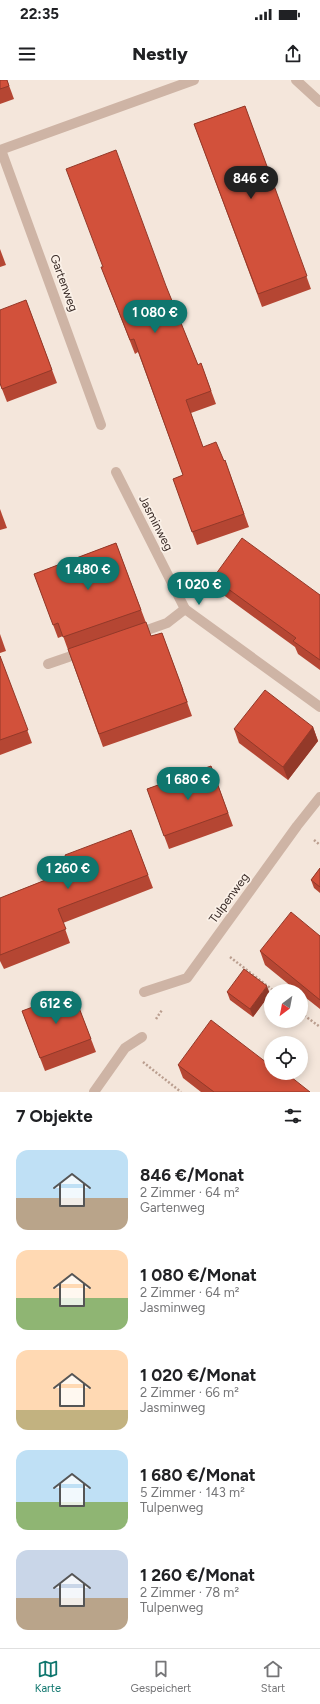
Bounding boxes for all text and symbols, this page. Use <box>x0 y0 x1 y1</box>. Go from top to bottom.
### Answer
text: 22:35 <box>20 5 59 23</box>
icon: menu <box>16 43 38 65</box>
text: Nestly <box>132 43 188 65</box>
icon: share <box>282 43 304 65</box>
pin: 846 € <box>223 166 279 200</box>
text: 846 € <box>233 171 269 186</box>
street label: Gartenweg <box>47 252 81 314</box>
pin: 1 080 € <box>118 300 192 334</box>
text: 1 080 € <box>132 305 178 320</box>
street label: Jasminweg <box>136 493 176 553</box>
pin: 1 480 € <box>51 557 125 591</box>
text: 1 480 € <box>65 562 111 577</box>
pin: 1 020 € <box>162 572 236 606</box>
text: 1 020 € <box>176 577 222 592</box>
pin: 1 680 € <box>151 767 225 801</box>
text: 1 680 € <box>166 772 210 787</box>
pin: 1 260 € <box>31 856 105 890</box>
text: 1 260 € <box>46 861 90 876</box>
street label: Tulpenweg <box>206 870 252 926</box>
north arrow <box>264 984 308 1028</box>
map controls <box>264 984 308 1080</box>
pin: 612 € <box>28 991 84 1025</box>
text: 612 € <box>40 996 72 1011</box>
button: locate <box>264 1036 308 1080</box>
icon: filters <box>282 1105 304 1127</box>
text: 7 Objekte <box>16 1106 93 1126</box>
text: 846 €/Monat <box>140 1165 244 1185</box>
icon: home <box>48 1166 96 1214</box>
text: 2 Zimmer · 64 m² <box>140 1185 240 1200</box>
text: Gartenweg <box>140 1200 205 1215</box>
text: 1 080 €/Monat <box>140 1265 257 1285</box>
icon: home <box>48 1266 96 1314</box>
text: 2 Zimmer · 64 m² <box>140 1285 240 1300</box>
text: Jasminweg <box>140 1300 205 1315</box>
text: 1 020 €/Monat <box>140 1365 256 1385</box>
icon: home <box>48 1366 96 1414</box>
text: 2 Zimmer · 66 m² <box>140 1385 239 1400</box>
text: Jasminweg <box>140 1400 205 1415</box>
text: 1 680 €/Monat <box>140 1465 256 1485</box>
icon: home <box>48 1466 96 1514</box>
text: 5 Zimmer · 143 m² <box>140 1485 245 1500</box>
text: Tulpenweg <box>140 1500 203 1515</box>
text: 1 260 €/Monat <box>140 1565 255 1585</box>
icon: home <box>48 1566 96 1614</box>
text: 2 Zimmer · 78 m² <box>140 1585 239 1600</box>
text: Tulpenweg <box>140 1600 203 1615</box>
tab: Karte <box>35 1658 61 1695</box>
tab: Gespeichert <box>131 1658 191 1695</box>
tab: Start <box>261 1658 285 1695</box>

